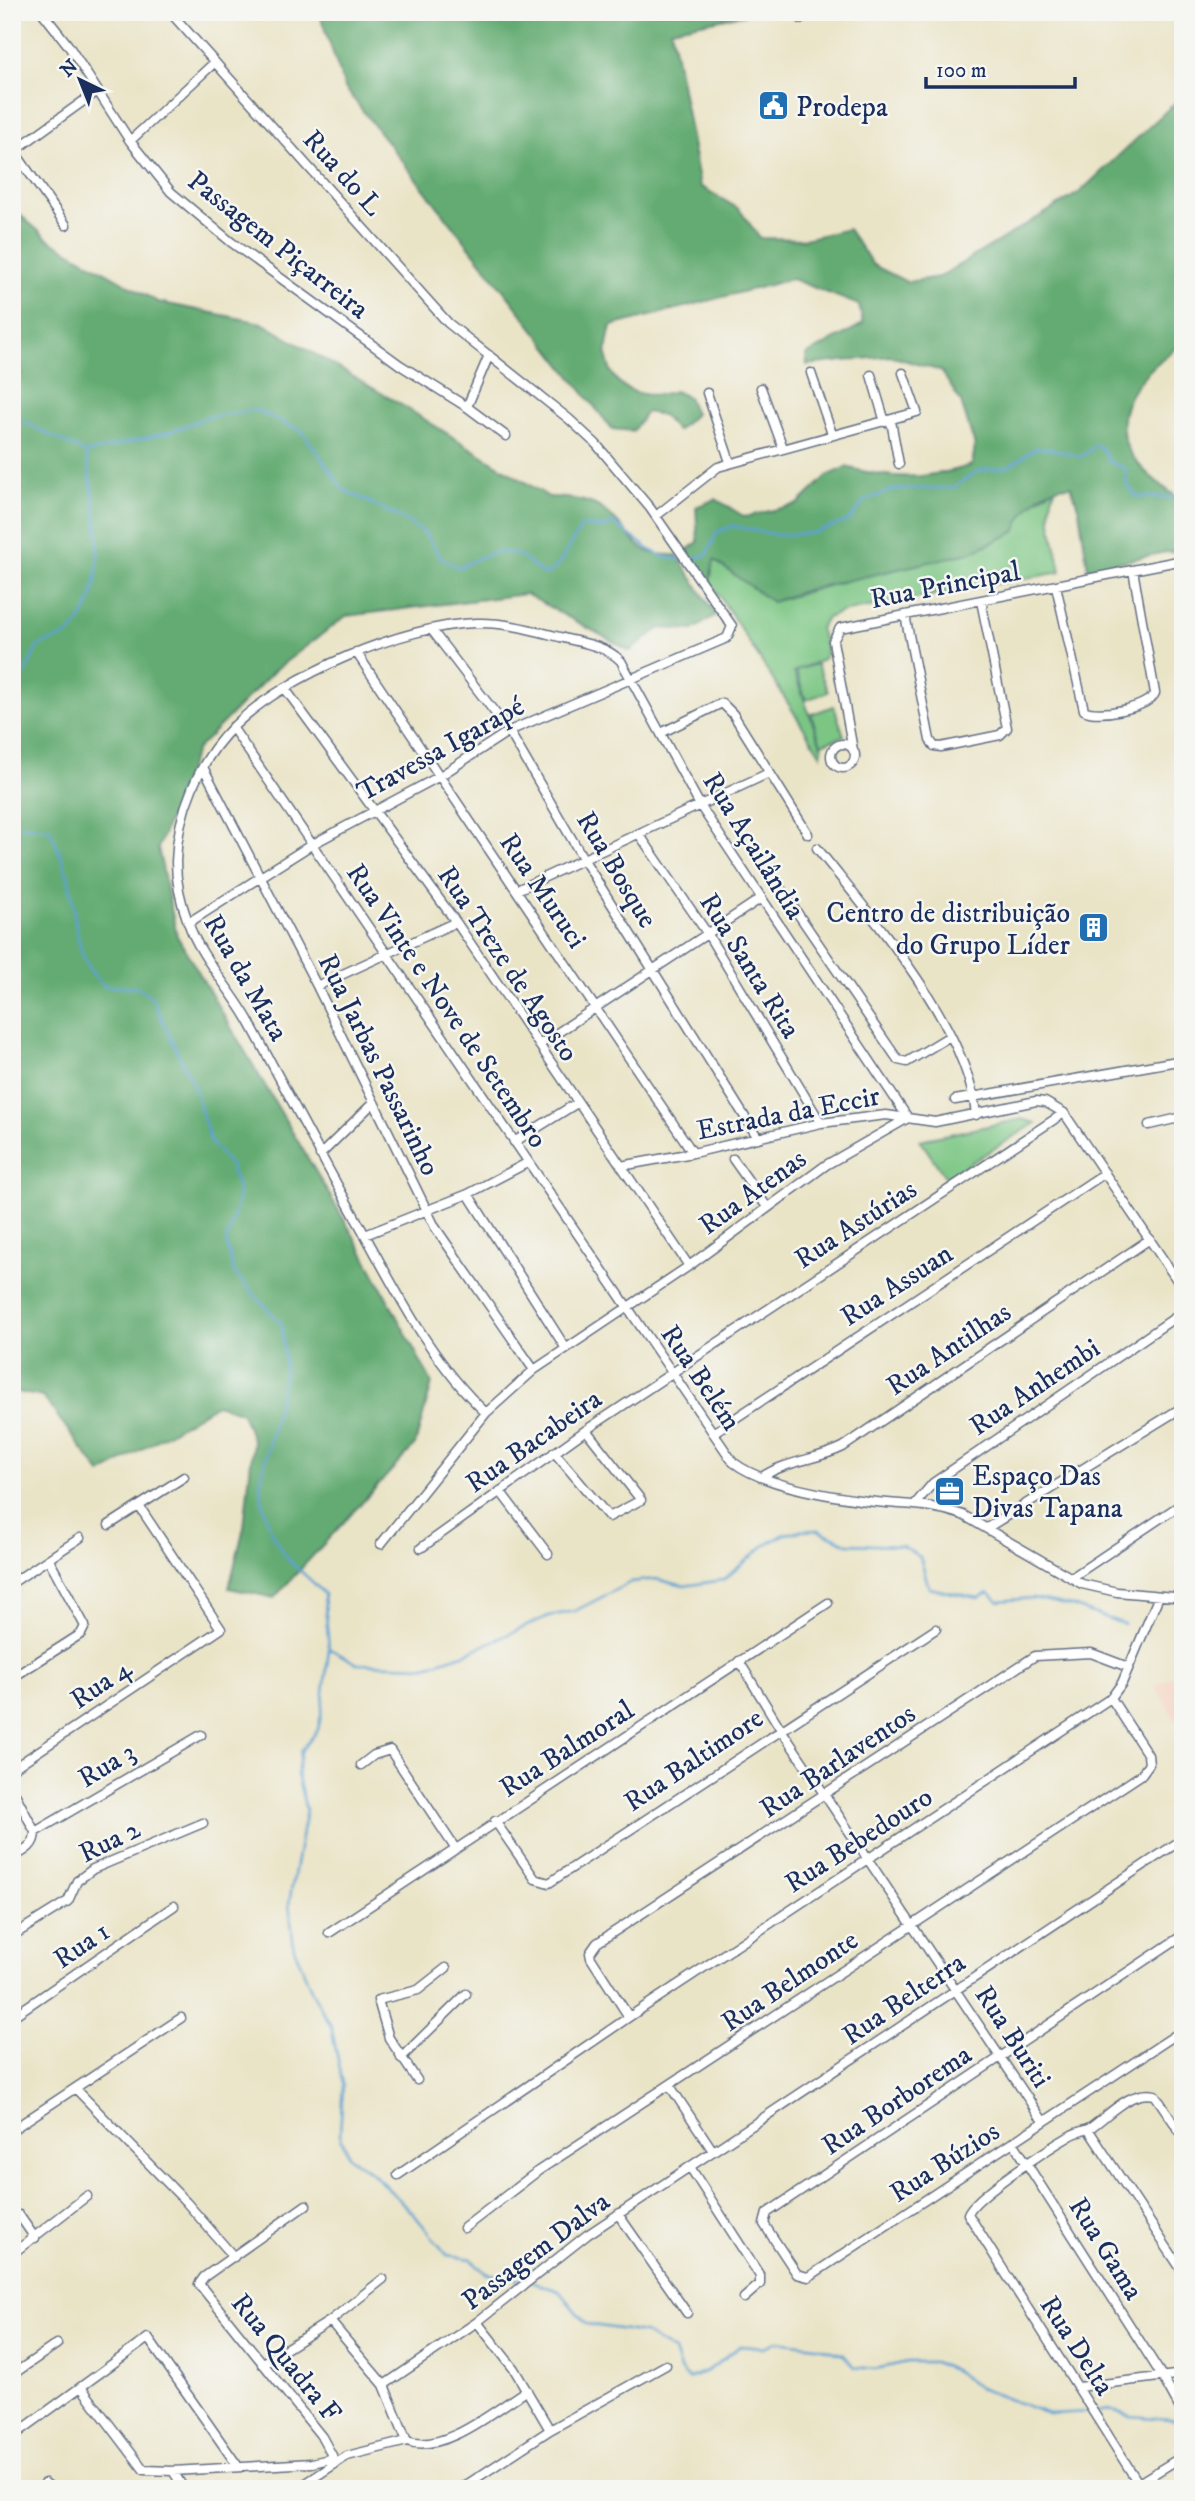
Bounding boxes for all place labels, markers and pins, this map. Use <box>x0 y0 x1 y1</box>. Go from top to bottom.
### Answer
public building icon: Prodepa <box>756 89 790 123</box>
place label: Prodepa <box>796 90 888 125</box>
place label: Centro de distribuição do Grupo Líder <box>826 896 1071 963</box>
building icon: Centro de distribuição do Grupo Líder <box>1076 911 1110 945</box>
place label: Espaço Das Divas Tapana <box>972 1459 1123 1526</box>
office icon: Espaço Das Divas Tapana <box>932 1474 966 1508</box>

